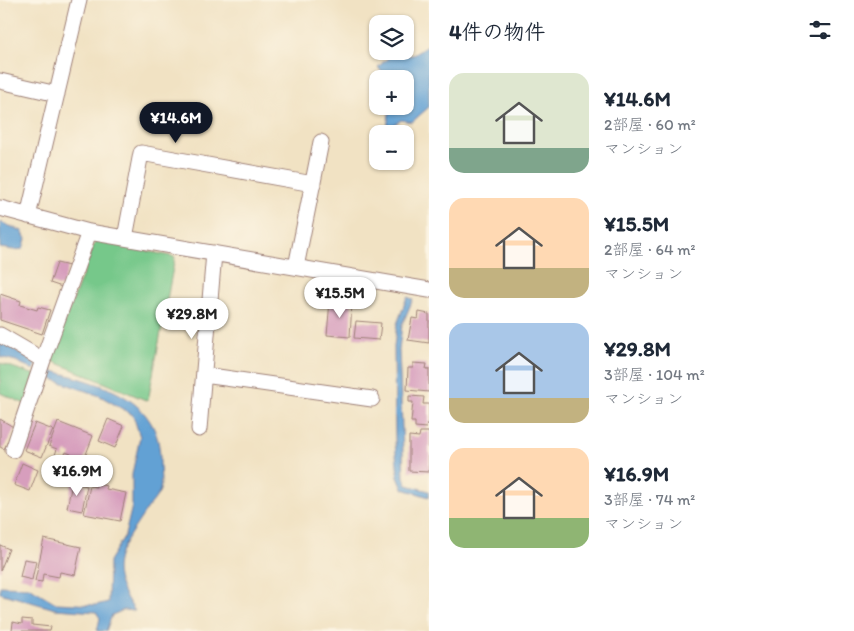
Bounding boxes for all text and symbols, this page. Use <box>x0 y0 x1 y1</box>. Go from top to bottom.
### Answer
map controls <box>369 15 414 170</box>
button: layers <box>369 15 414 60</box>
icon: filters <box>806 16 834 44</box>
text: 4件の物件 <box>449 19 546 44</box>
button: + <box>369 70 414 115</box>
text: ¥14.6M <box>604 86 671 111</box>
icon: home <box>489 93 549 153</box>
pin: ¥14.6M <box>135 102 217 144</box>
text: ¥14.6M <box>151 108 201 127</box>
text: 2部屋 · 60 m² <box>604 115 696 134</box>
button: − <box>369 125 414 170</box>
text: マンション <box>604 139 683 158</box>
text: ¥15.5M <box>604 211 669 236</box>
icon: home <box>489 218 549 278</box>
text: 2部屋 · 64 m² <box>604 240 696 259</box>
text: マンション <box>604 264 683 283</box>
pin: ¥15.5M <box>299 276 381 319</box>
text: ¥15.5M <box>315 283 365 302</box>
pin: ¥29.8M <box>151 298 233 340</box>
text: ¥29.8M <box>166 304 218 323</box>
text: ¥29.8M <box>604 336 671 361</box>
icon: home <box>489 343 549 403</box>
text: 3部屋 · 104 m² <box>604 365 705 384</box>
text: マンション <box>604 389 683 408</box>
pin: ¥16.9M <box>36 454 118 497</box>
text: ¥16.9M <box>52 461 102 480</box>
text: ¥16.9M <box>604 461 669 486</box>
icon: home <box>489 468 549 528</box>
text: 3部屋 · 74 m² <box>604 490 695 509</box>
text: マンション <box>604 514 683 533</box>

